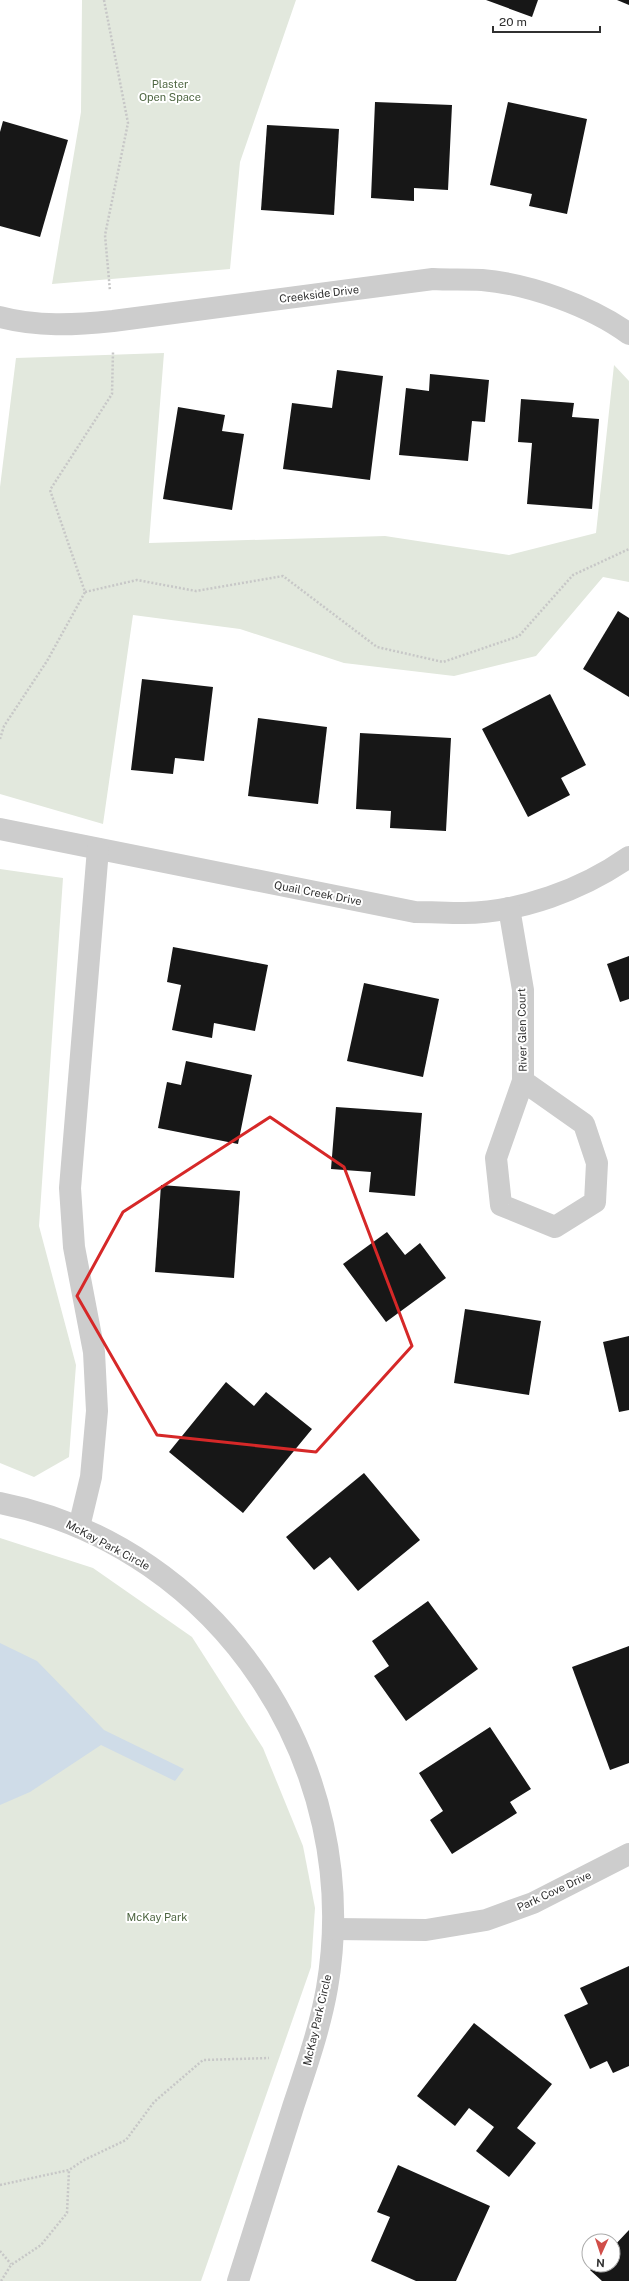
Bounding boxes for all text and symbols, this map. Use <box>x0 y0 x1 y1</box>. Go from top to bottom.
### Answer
scale bar <box>493 8 600 34</box>
text: 20 m <box>499 15 527 29</box>
park label: Plaster Open Space <box>139 78 201 103</box>
street label: Creekside Drive <box>278 283 360 305</box>
street label: Quail Creek Drive <box>273 879 363 907</box>
street label: River Glen Court <box>515 988 529 1072</box>
street label: McKay Park Circle <box>64 1518 152 1572</box>
street label: Park Cove Drive <box>515 1869 593 1913</box>
park label: McKay Park <box>127 1911 187 1923</box>
street label: McKay Park Circle <box>301 1973 333 2067</box>
north arrow <box>581 2233 621 2273</box>
text: N <box>596 2257 605 2269</box>

